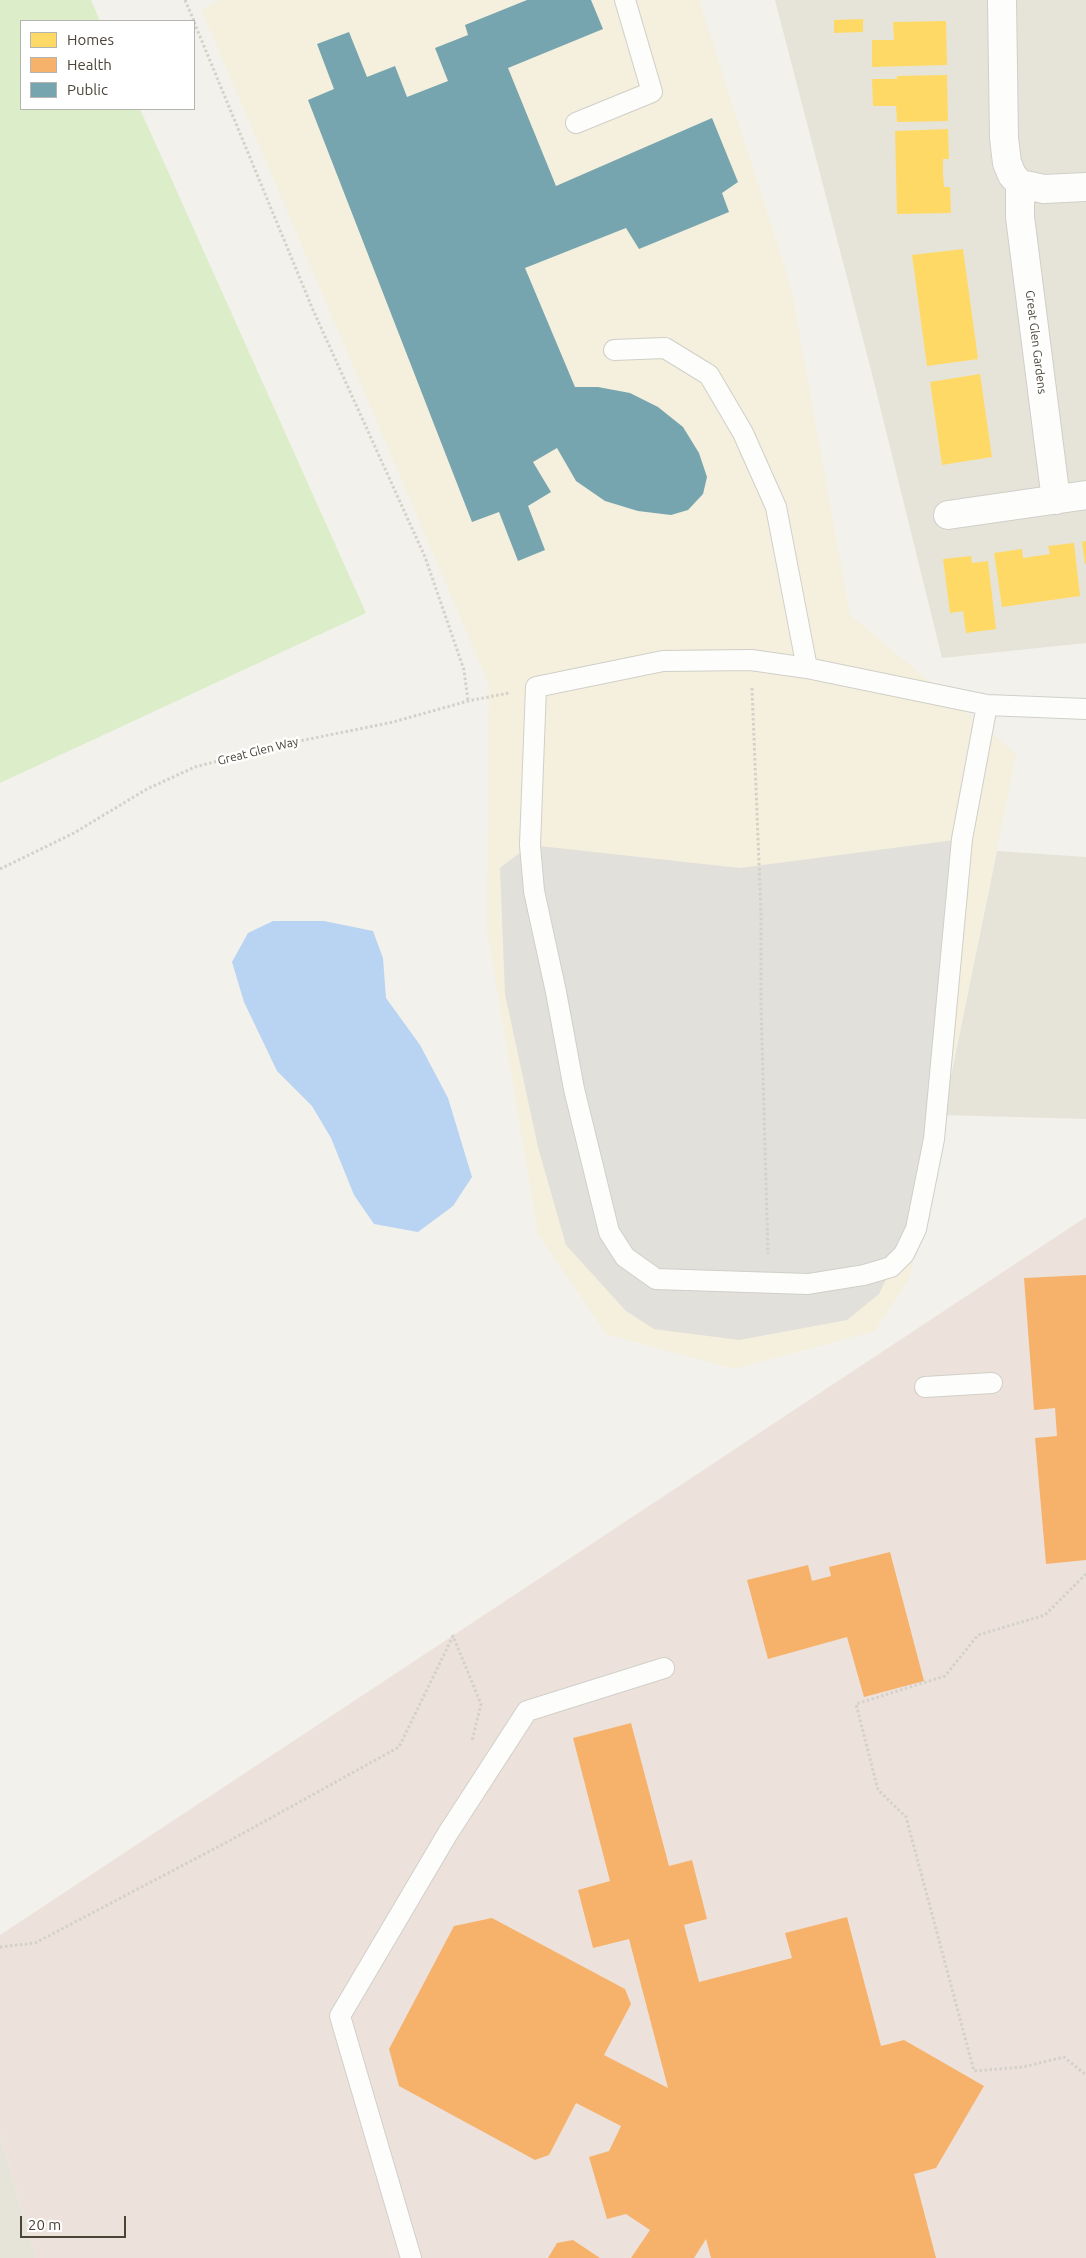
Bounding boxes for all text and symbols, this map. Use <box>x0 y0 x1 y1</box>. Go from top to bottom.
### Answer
legend <box>20 20 195 110</box>
text: Homes <box>67 31 114 48</box>
text: Health <box>67 56 112 73</box>
text: Public <box>67 81 108 98</box>
street label: Great Glen Gardens <box>1022 289 1050 395</box>
street label: Great Glen Way <box>216 734 300 768</box>
scale bar <box>22 2206 129 2238</box>
text: 20 m <box>28 2216 61 2233</box>

